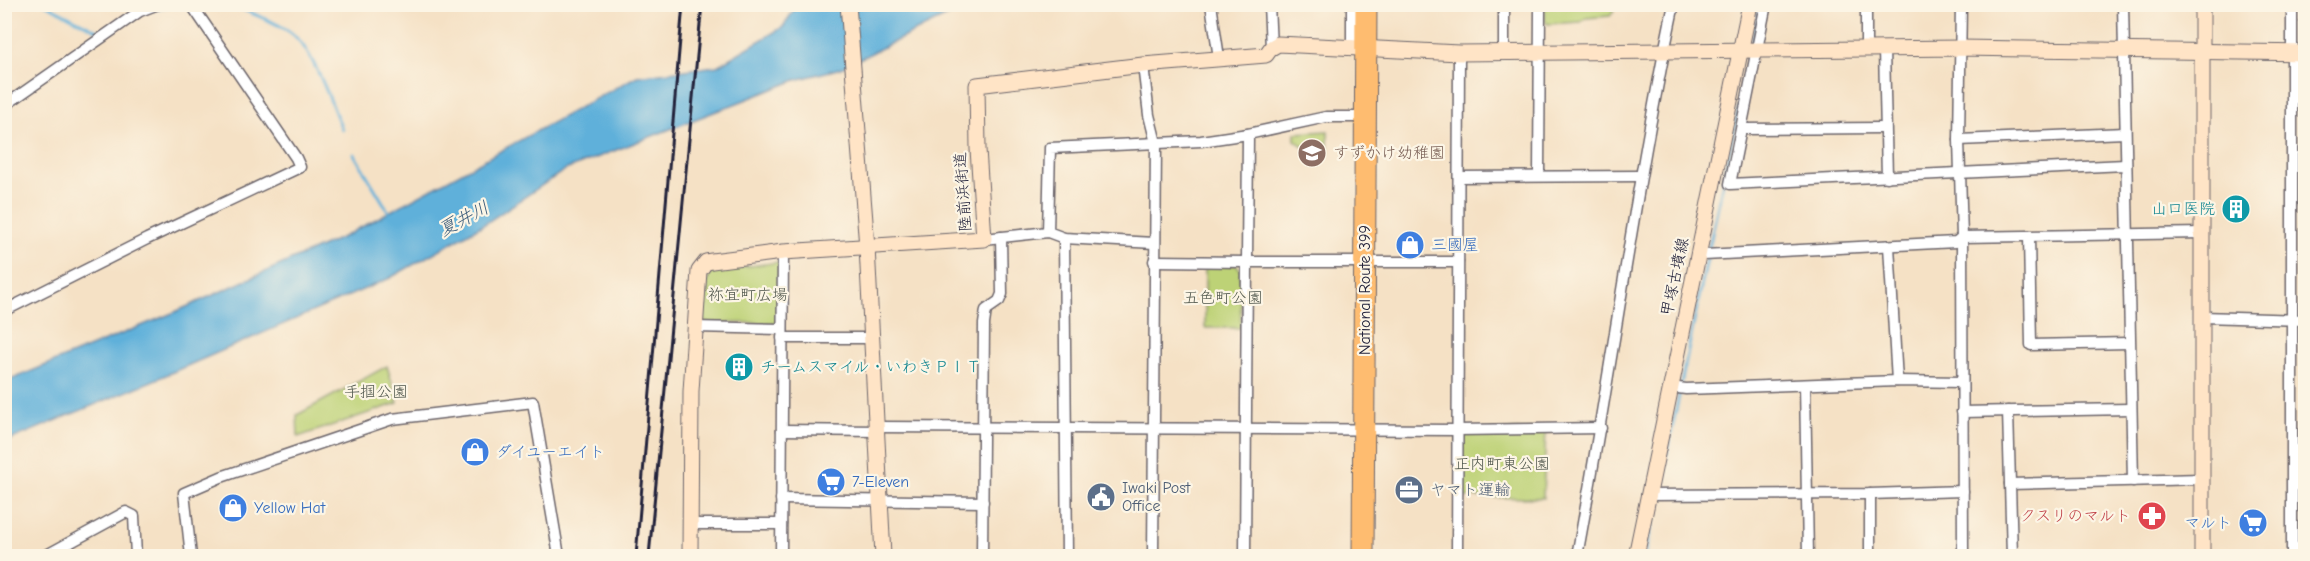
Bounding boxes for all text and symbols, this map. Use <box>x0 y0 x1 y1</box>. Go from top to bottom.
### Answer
school or university icon: すずかけ幼稚園 <box>1296 137 1328 169</box>
place label: すずかけ幼稚園 <box>1333 144 1445 162</box>
street label: 陸前浜街道 <box>951 151 975 233</box>
building icon: 山口医院 <box>2220 193 2252 225</box>
water label: 夏井川 <box>435 197 493 241</box>
place label: 山口医院 <box>2151 200 2215 218</box>
street label: National Route 399 <box>1356 225 1374 355</box>
shop icon: 三國屋 <box>1394 229 1426 261</box>
place label: 三國屋 <box>1431 236 1479 254</box>
street label: 甲塚古墳線 <box>1658 236 1692 318</box>
park label: 祢宜町広場 <box>708 286 788 304</box>
park label: 五色町公園 <box>1183 289 1263 307</box>
building icon: チームスマイル・いわきＰＩＴ <box>723 351 755 383</box>
place label: チームスマイル・いわきＰＩＴ <box>760 358 981 376</box>
park label: 手掴公園 <box>344 383 408 401</box>
shop icon: ダイユーエイト <box>459 436 491 468</box>
place label: ダイユーエイト <box>496 443 605 461</box>
park label: 正内町東公園 <box>1454 455 1550 473</box>
supermarket icon: 7-Eleven <box>815 466 847 498</box>
place label: 7-Eleven <box>852 473 909 491</box>
office icon: ヤマト運輸 <box>1393 474 1425 506</box>
place label: Iwaki Post Office <box>1122 479 1191 515</box>
public building icon: Iwaki Post Office <box>1085 481 1117 513</box>
place label: ヤマト運輸 <box>1430 481 1510 499</box>
shop icon: Yellow Hat <box>217 492 249 524</box>
place label: Yellow Hat <box>254 499 326 517</box>
pharmacy icon: クスリのマルト <box>2136 500 2168 532</box>
place label: クスリのマルト <box>2020 507 2131 525</box>
supermarket icon: マルト <box>2237 507 2269 539</box>
place label: マルト <box>2184 514 2232 532</box>

